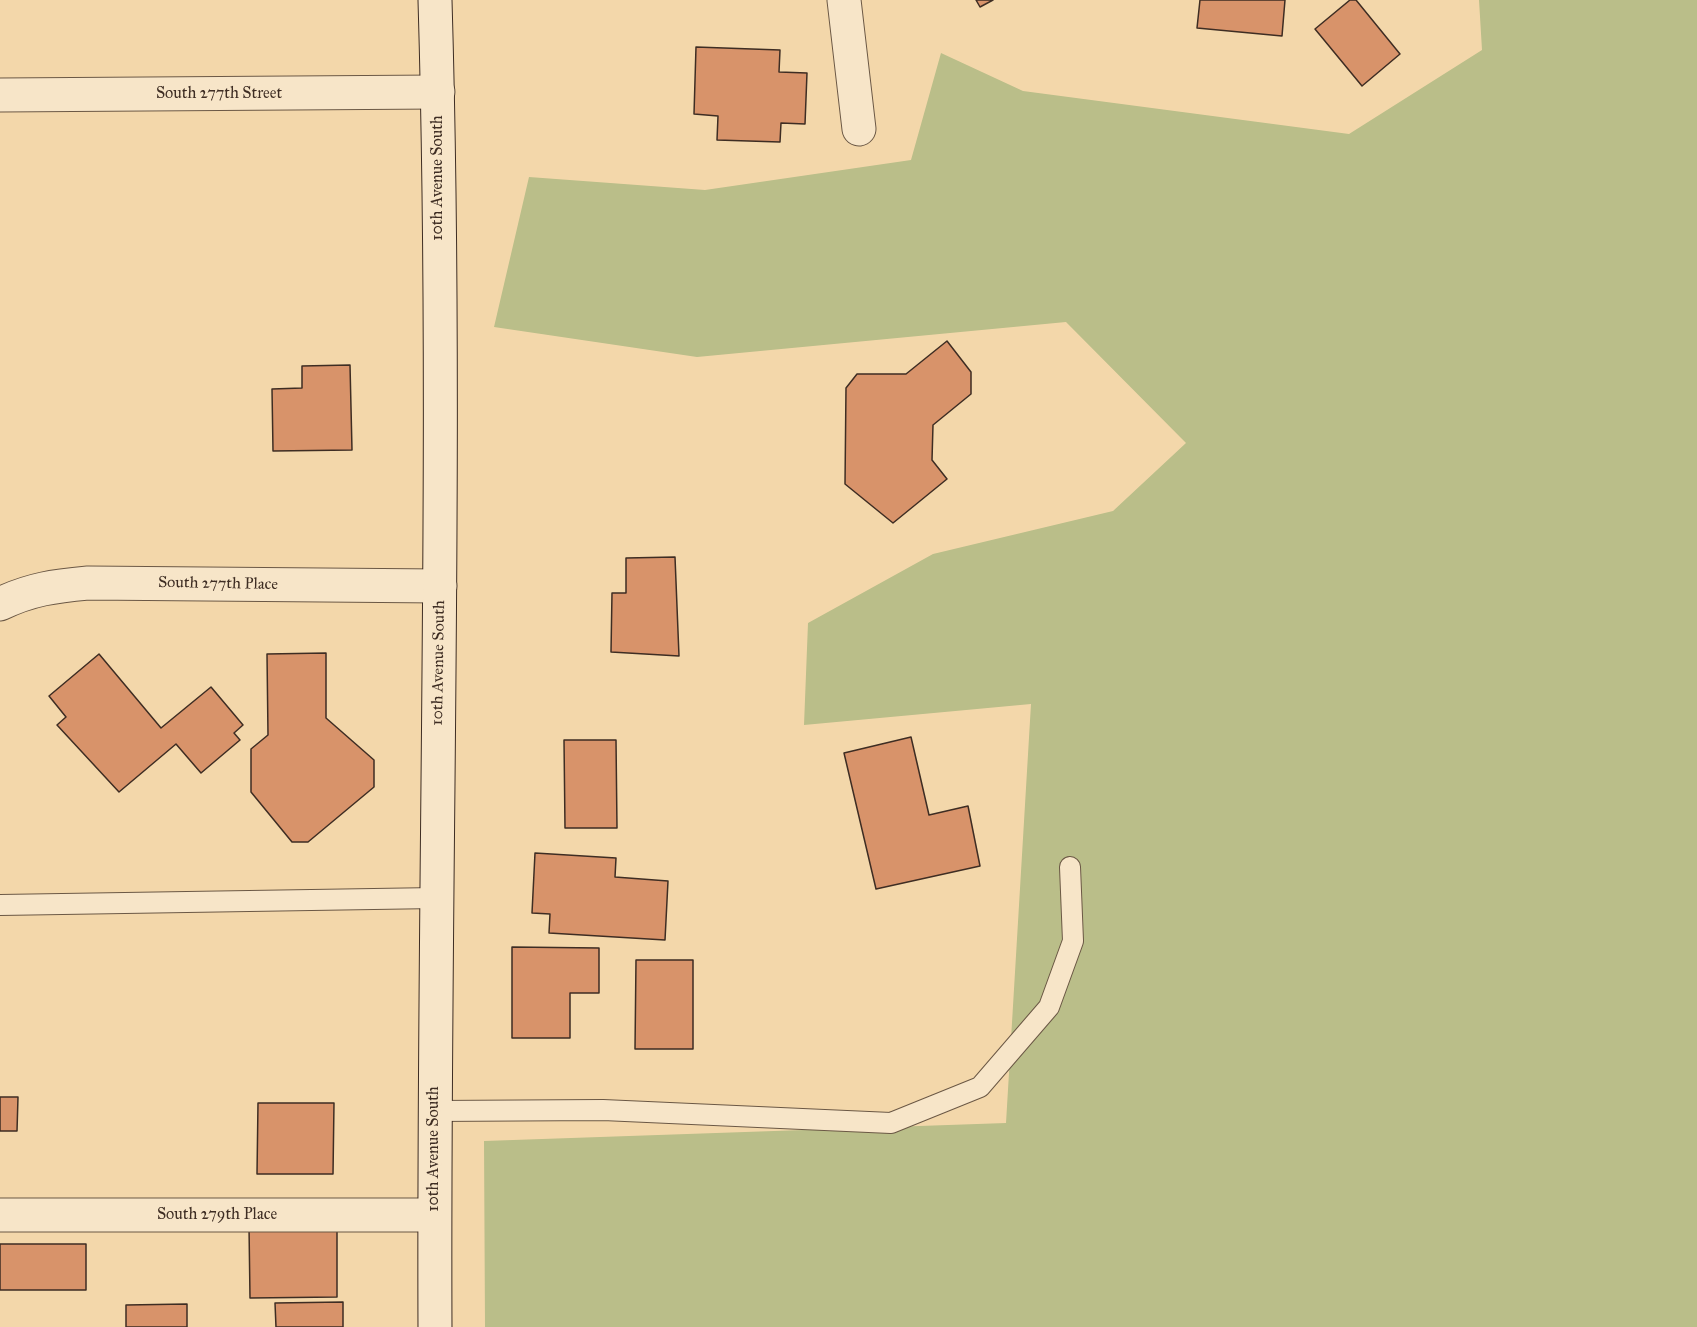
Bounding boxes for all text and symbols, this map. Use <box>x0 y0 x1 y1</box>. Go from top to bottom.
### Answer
street label: South 277th Street <box>156 84 282 104</box>
street label: 10th Avenue South <box>428 115 448 241</box>
street label: South 277th Place <box>158 573 278 595</box>
street label: 10th Avenue South <box>428 600 450 726</box>
street label: 10th Avenue South <box>424 1086 444 1212</box>
street label: South 279th Place <box>157 1205 277 1225</box>

